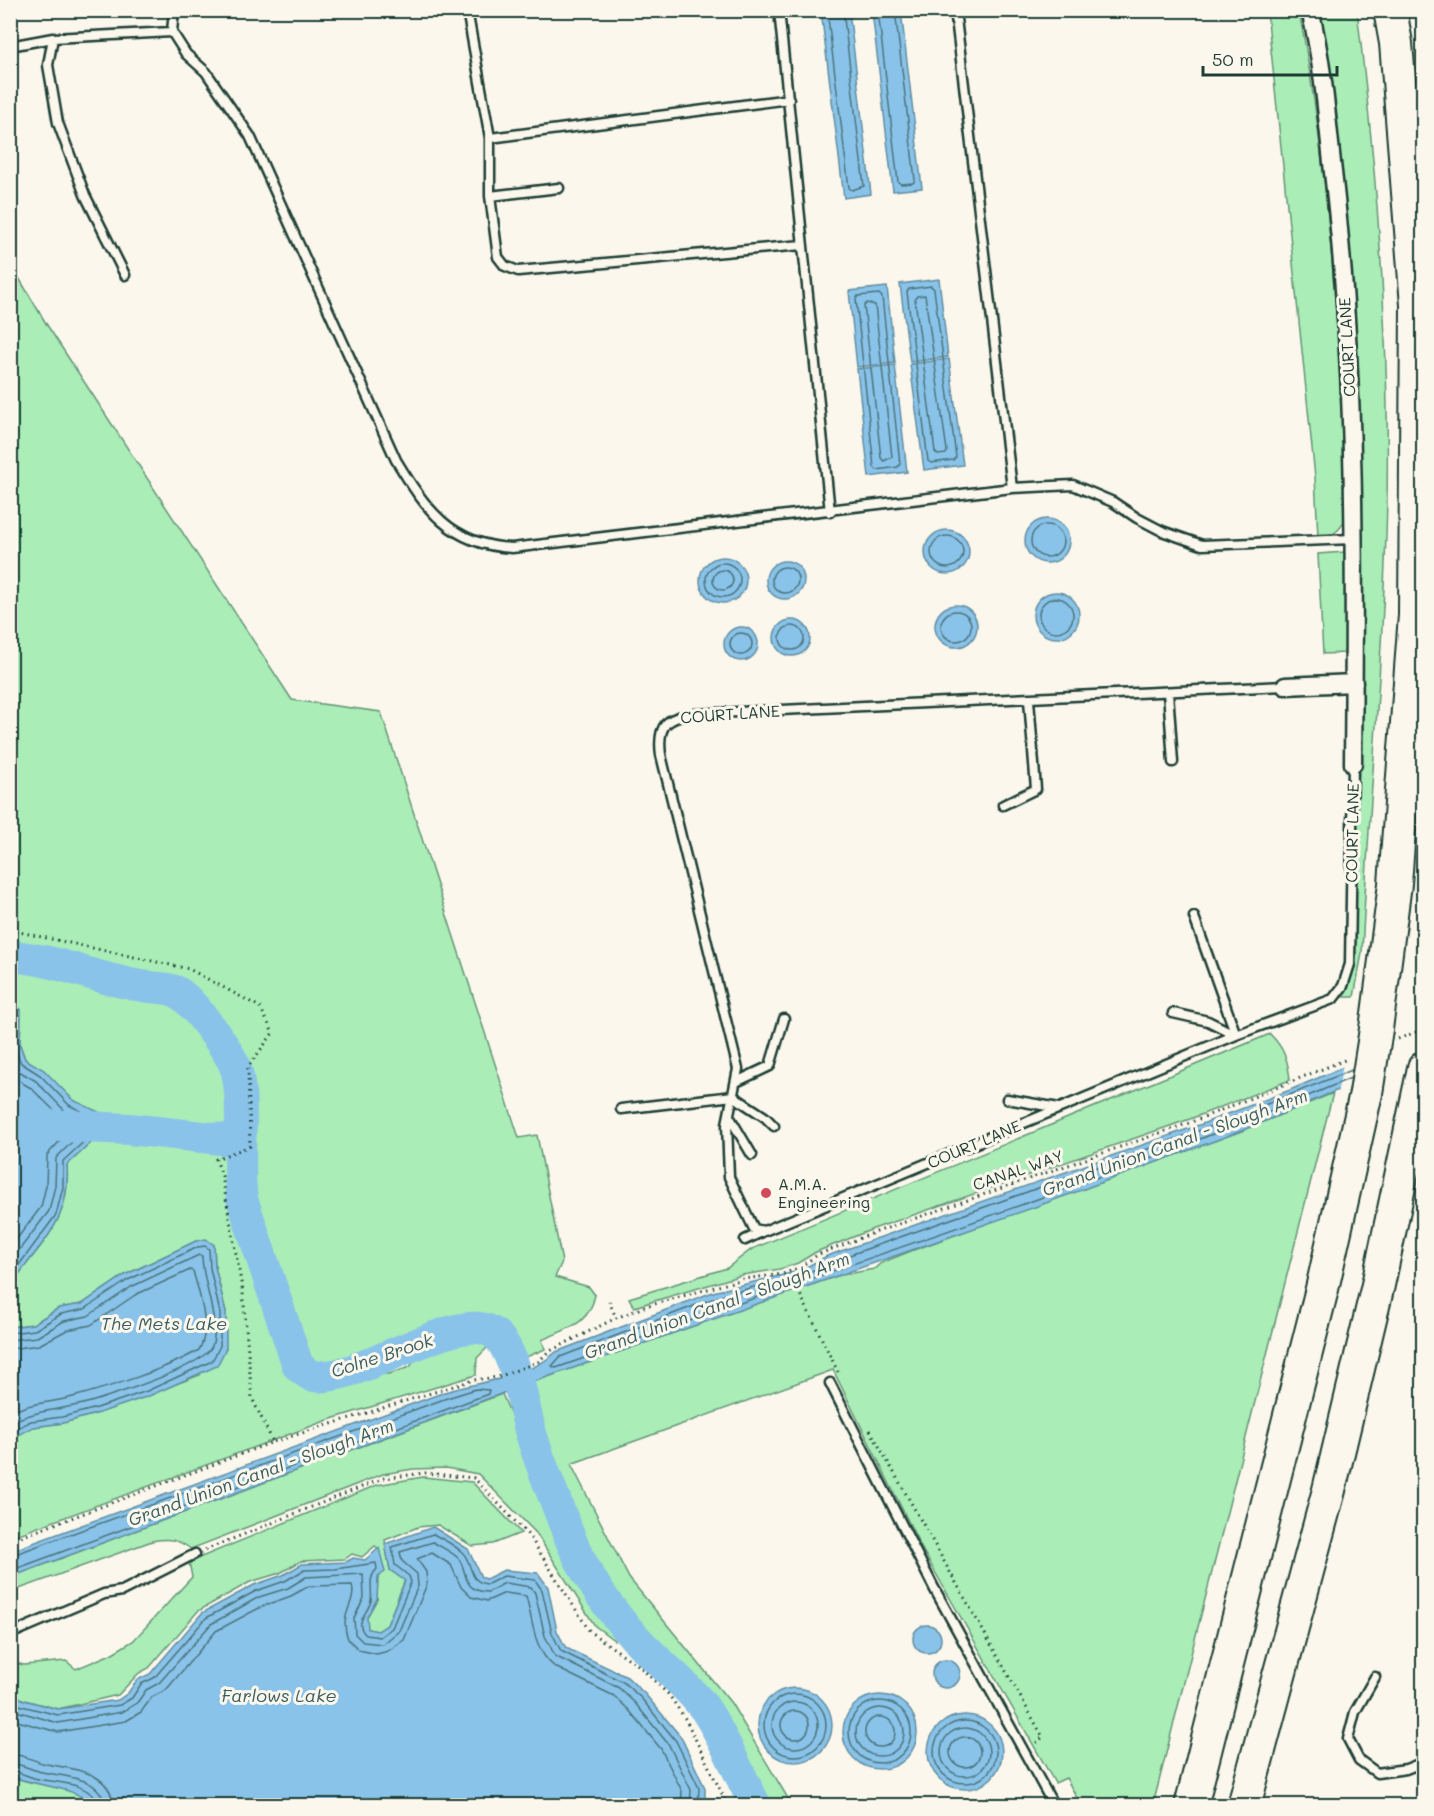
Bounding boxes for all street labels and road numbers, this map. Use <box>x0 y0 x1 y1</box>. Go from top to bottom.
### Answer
street label: COURT LANE <box>1333 297 1360 397</box>
street label: COURT LANE <box>680 700 780 727</box>
street label: COURT LANE <box>1340 783 1363 883</box>
street label: COURT LANE <box>924 1114 1024 1173</box>
street label: CANAL WAY <box>970 1144 1066 1195</box>

